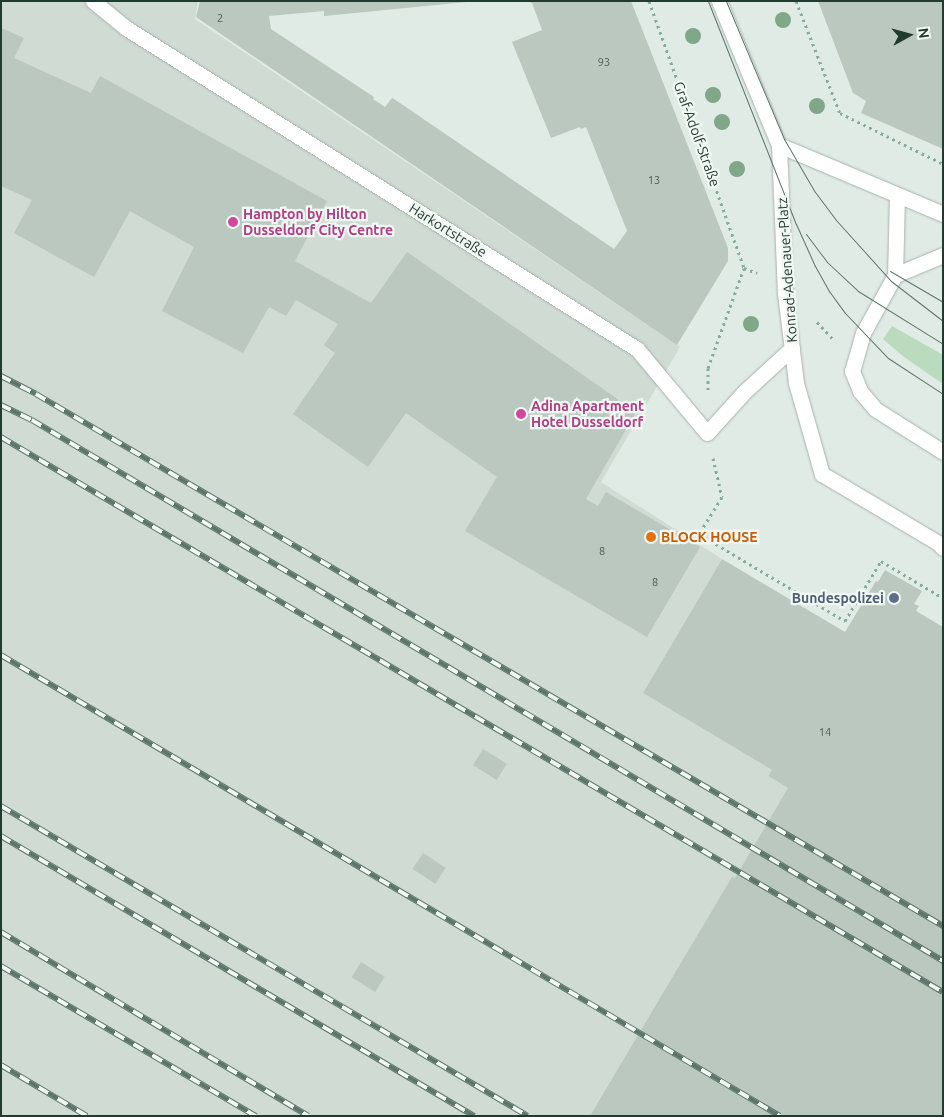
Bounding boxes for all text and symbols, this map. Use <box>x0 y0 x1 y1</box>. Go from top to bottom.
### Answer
north arrow <box>884 10 934 60</box>
house number: 2 <box>217 11 223 25</box>
text: N <box>915 27 932 39</box>
house number: 93 <box>598 55 610 69</box>
street label: Graf-Adolf-Straße <box>670 79 724 189</box>
house number: 13 <box>648 173 660 187</box>
street label: Konrad-Adenauer-Platz <box>774 197 800 343</box>
street label: Harkortstraße <box>406 199 490 261</box>
place label: Hampton by Hilton Dusseldorf City Centre <box>243 206 393 238</box>
marker: Hampton by Hilton Dusseldorf City Centre <box>227 216 239 228</box>
place label: Adina Apartment Hotel Dusseldorf <box>531 398 644 431</box>
marker: Adina Apartment Hotel Dusseldorf <box>515 408 527 420</box>
place label: BLOCK HOUSE <box>661 529 758 545</box>
marker: BLOCK HOUSE <box>645 531 657 543</box>
house number: 8 <box>599 544 605 558</box>
house number: 8 <box>652 575 658 589</box>
place label: Bundespolizei <box>792 590 884 606</box>
marker: Bundespolizei <box>888 592 900 604</box>
house number: 14 <box>819 725 831 739</box>

